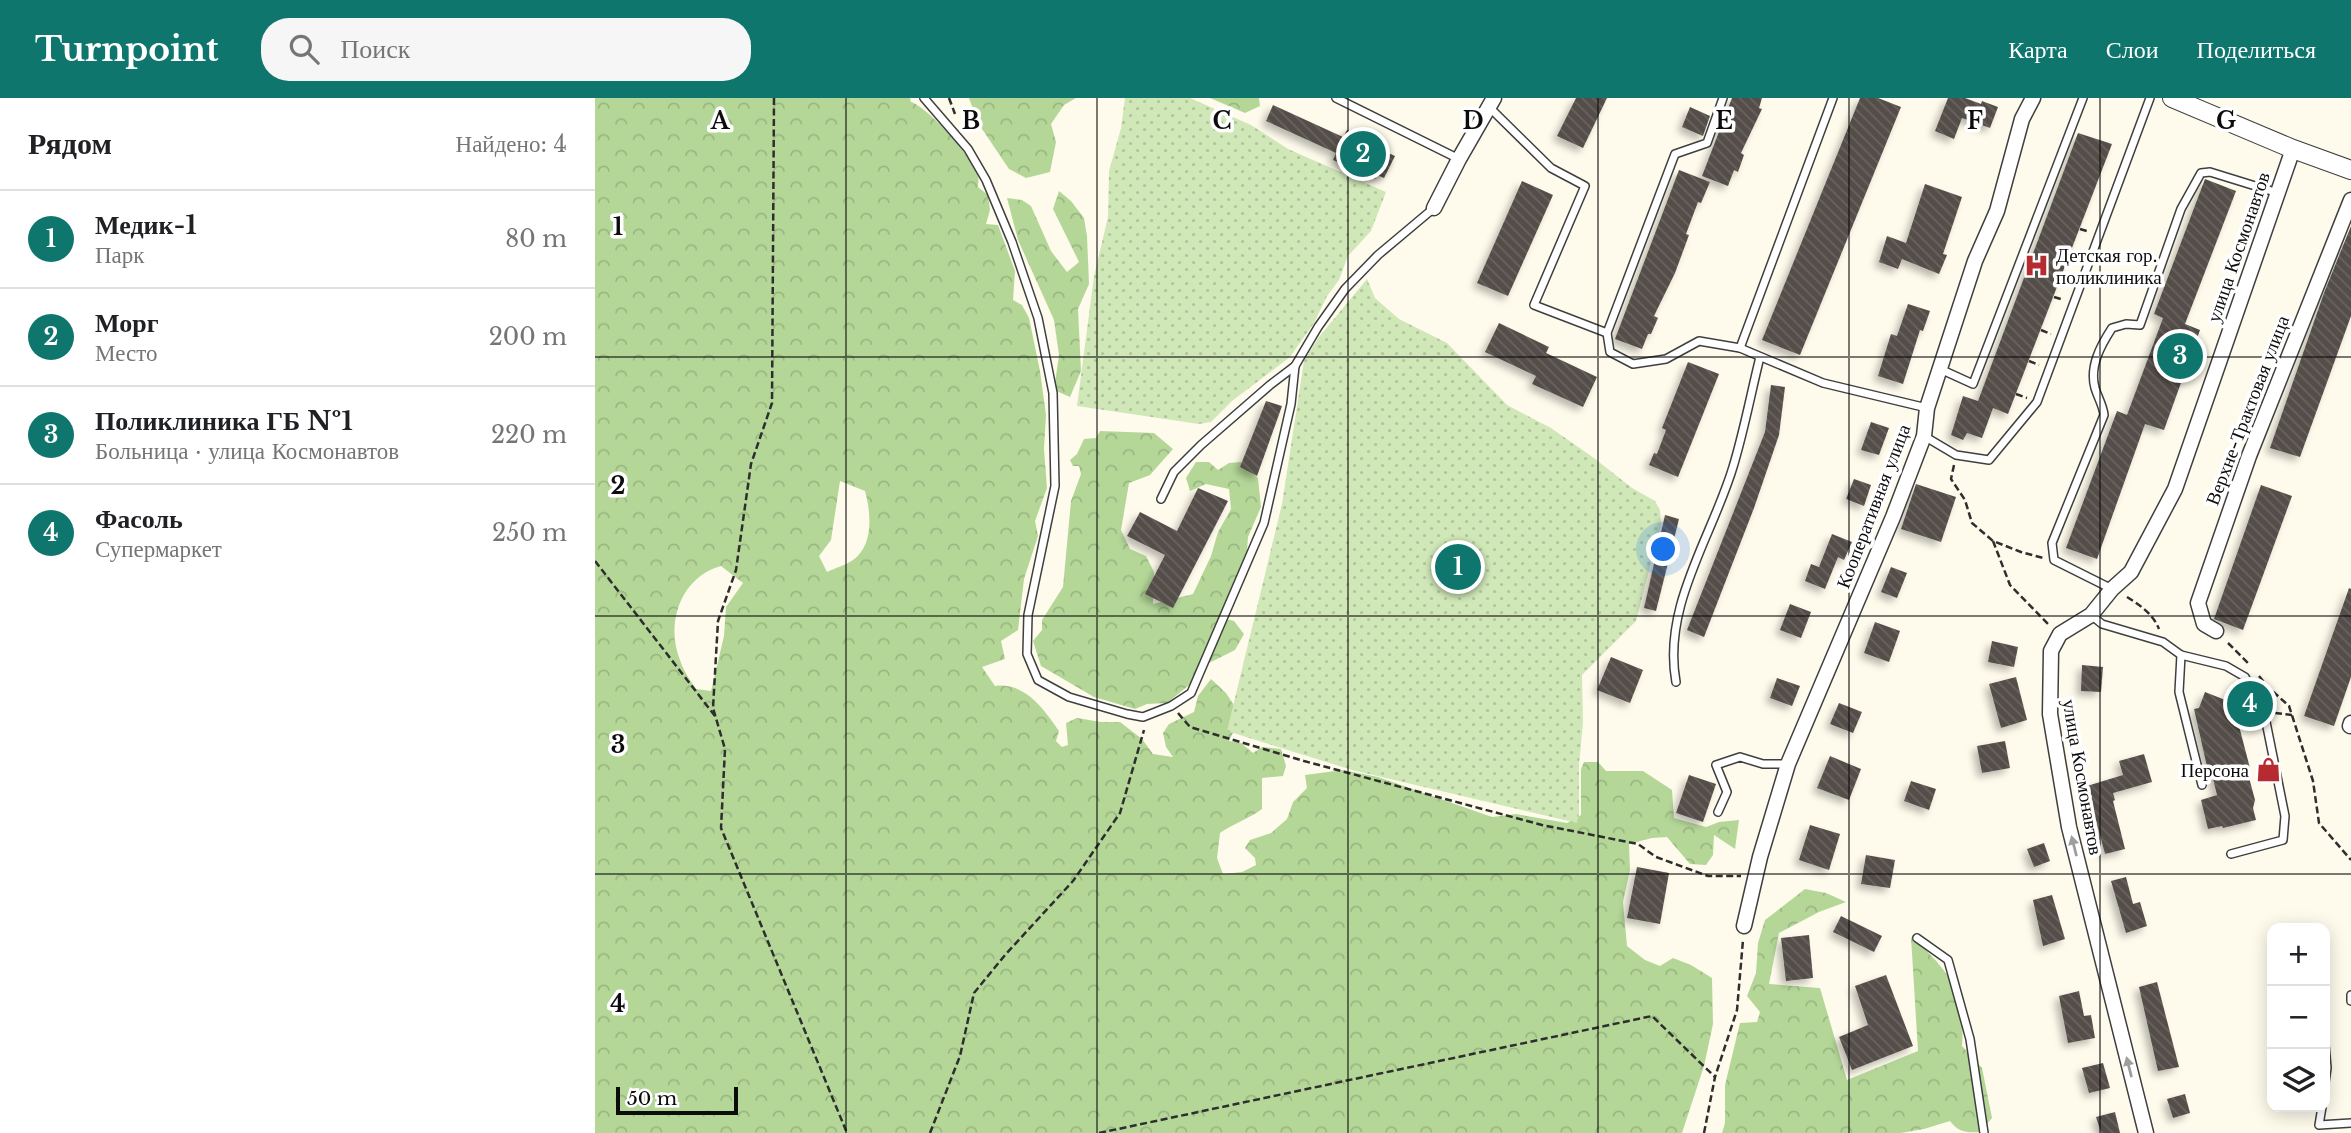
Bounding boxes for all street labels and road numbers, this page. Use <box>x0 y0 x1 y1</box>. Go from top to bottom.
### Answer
street label: улица Космонавтов <box>2202 169 2275 325</box>
street label: Верхне-Трактовая улица <box>2201 312 2294 508</box>
street label: Кооперативная улица <box>1832 420 1916 591</box>
street label: улица Космонавтов <box>2057 697 2108 857</box>

